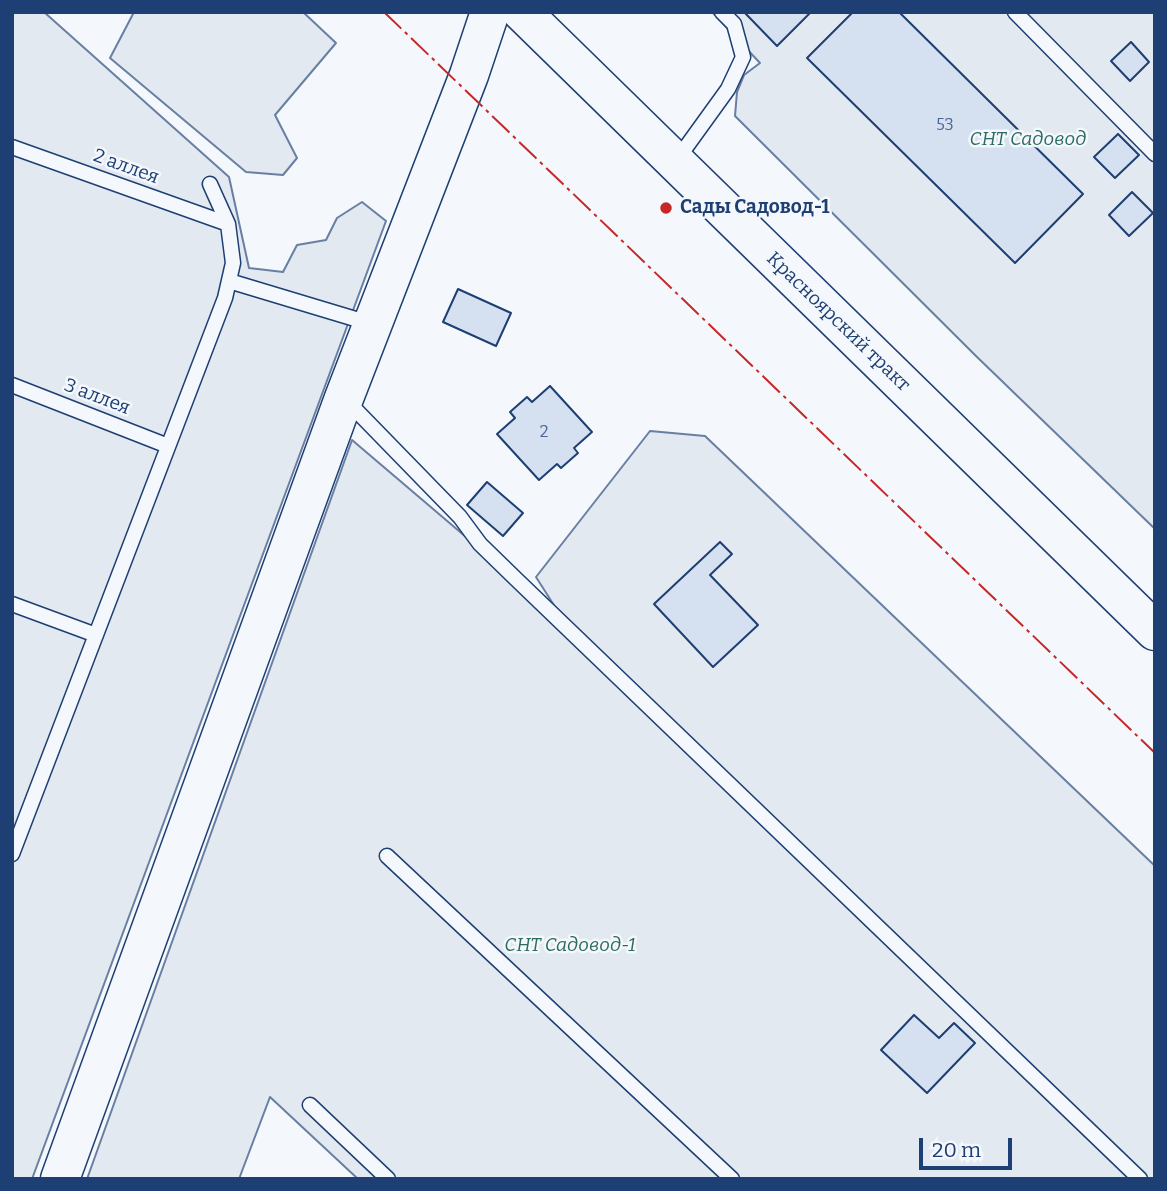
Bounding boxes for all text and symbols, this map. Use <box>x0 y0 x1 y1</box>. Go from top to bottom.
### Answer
house number: 53 <box>936 116 954 136</box>
park label: СНТ Садовод <box>970 129 1086 151</box>
street label: 2 аллея <box>90 145 162 189</box>
place label: Сады Садовод-1 <box>680 197 829 219</box>
marker: Сады Садовод-1 <box>658 200 674 216</box>
street label: Красноярский тракт <box>761 248 915 396</box>
street label: 3 аллея <box>61 374 133 420</box>
house number: 2 <box>540 423 548 443</box>
park label: СНТ Садовод-1 <box>504 935 636 957</box>
scale bar <box>922 1124 1015 1168</box>
text: 20 m <box>932 1137 981 1163</box>

